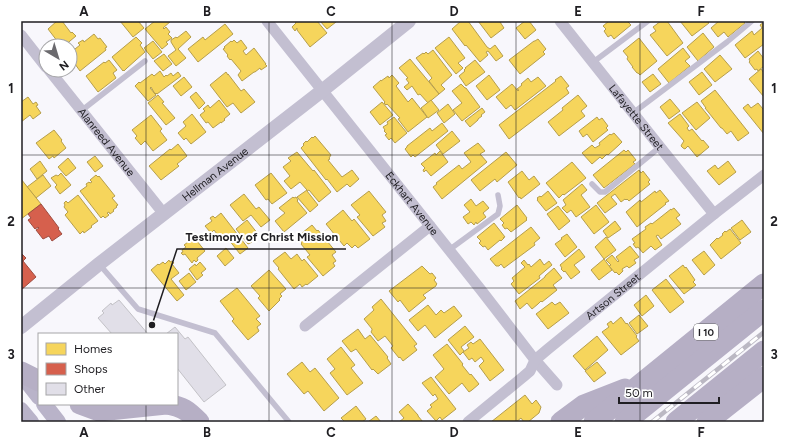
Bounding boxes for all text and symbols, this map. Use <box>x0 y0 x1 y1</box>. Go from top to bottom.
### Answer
text: A <box>79 4 89 19</box>
text: B <box>203 4 211 19</box>
text: C <box>326 4 336 19</box>
text: D <box>449 4 459 19</box>
text: E <box>574 4 582 19</box>
text: F <box>697 4 705 19</box>
north arrow <box>38 38 78 78</box>
text: N <box>56 58 71 73</box>
text: 1 <box>8 81 14 96</box>
text: 1 <box>771 81 777 96</box>
street label: Lafayette Street <box>606 82 666 153</box>
street label: Alanreed Avenue <box>75 105 137 179</box>
street label: Hellman Avenue <box>180 145 251 204</box>
street label: Eckhart Avenue <box>382 169 441 238</box>
text: 2 <box>7 214 15 229</box>
text: 2 <box>770 214 778 229</box>
callout: Testimony of Christ Mission <box>177 225 346 249</box>
text: Testimony of Christ Mission <box>186 230 339 244</box>
street label: Artson Street <box>583 271 643 323</box>
road number: I 10 <box>694 324 718 340</box>
legend <box>38 333 178 405</box>
text: Homes <box>74 342 113 356</box>
text: 3 <box>7 347 15 362</box>
text: 3 <box>770 347 778 362</box>
text: Shops <box>74 362 108 376</box>
scale bar <box>619 379 719 405</box>
text: Other <box>74 382 105 396</box>
text: 50 m <box>625 386 653 400</box>
text: A <box>79 425 89 440</box>
text: B <box>203 425 211 440</box>
text: C <box>326 425 336 440</box>
text: D <box>449 425 459 440</box>
text: E <box>574 425 582 440</box>
text: F <box>697 425 705 440</box>

